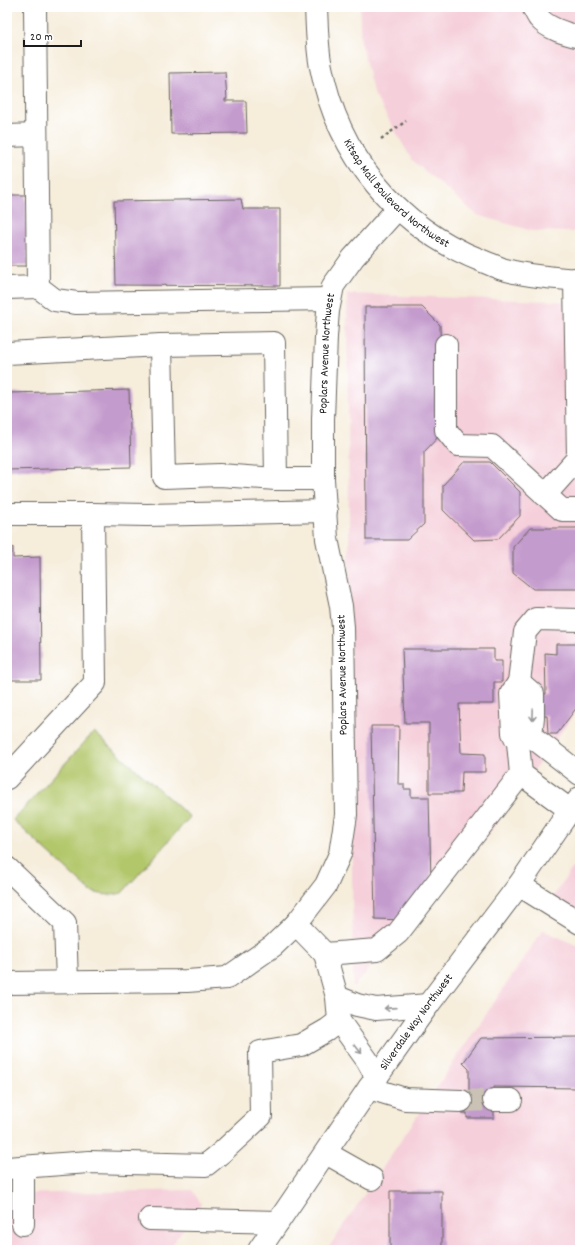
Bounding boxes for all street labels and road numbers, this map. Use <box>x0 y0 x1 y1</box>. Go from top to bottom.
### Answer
street label: Kitsap Mall Boulevard Northwest <box>339 136 453 253</box>
street label: Poplars Avenue Northwest <box>315 291 340 414</box>
street label: Poplars Avenue Northwest <box>333 614 353 736</box>
street label: Silverdale Way Northwest <box>376 970 458 1074</box>

